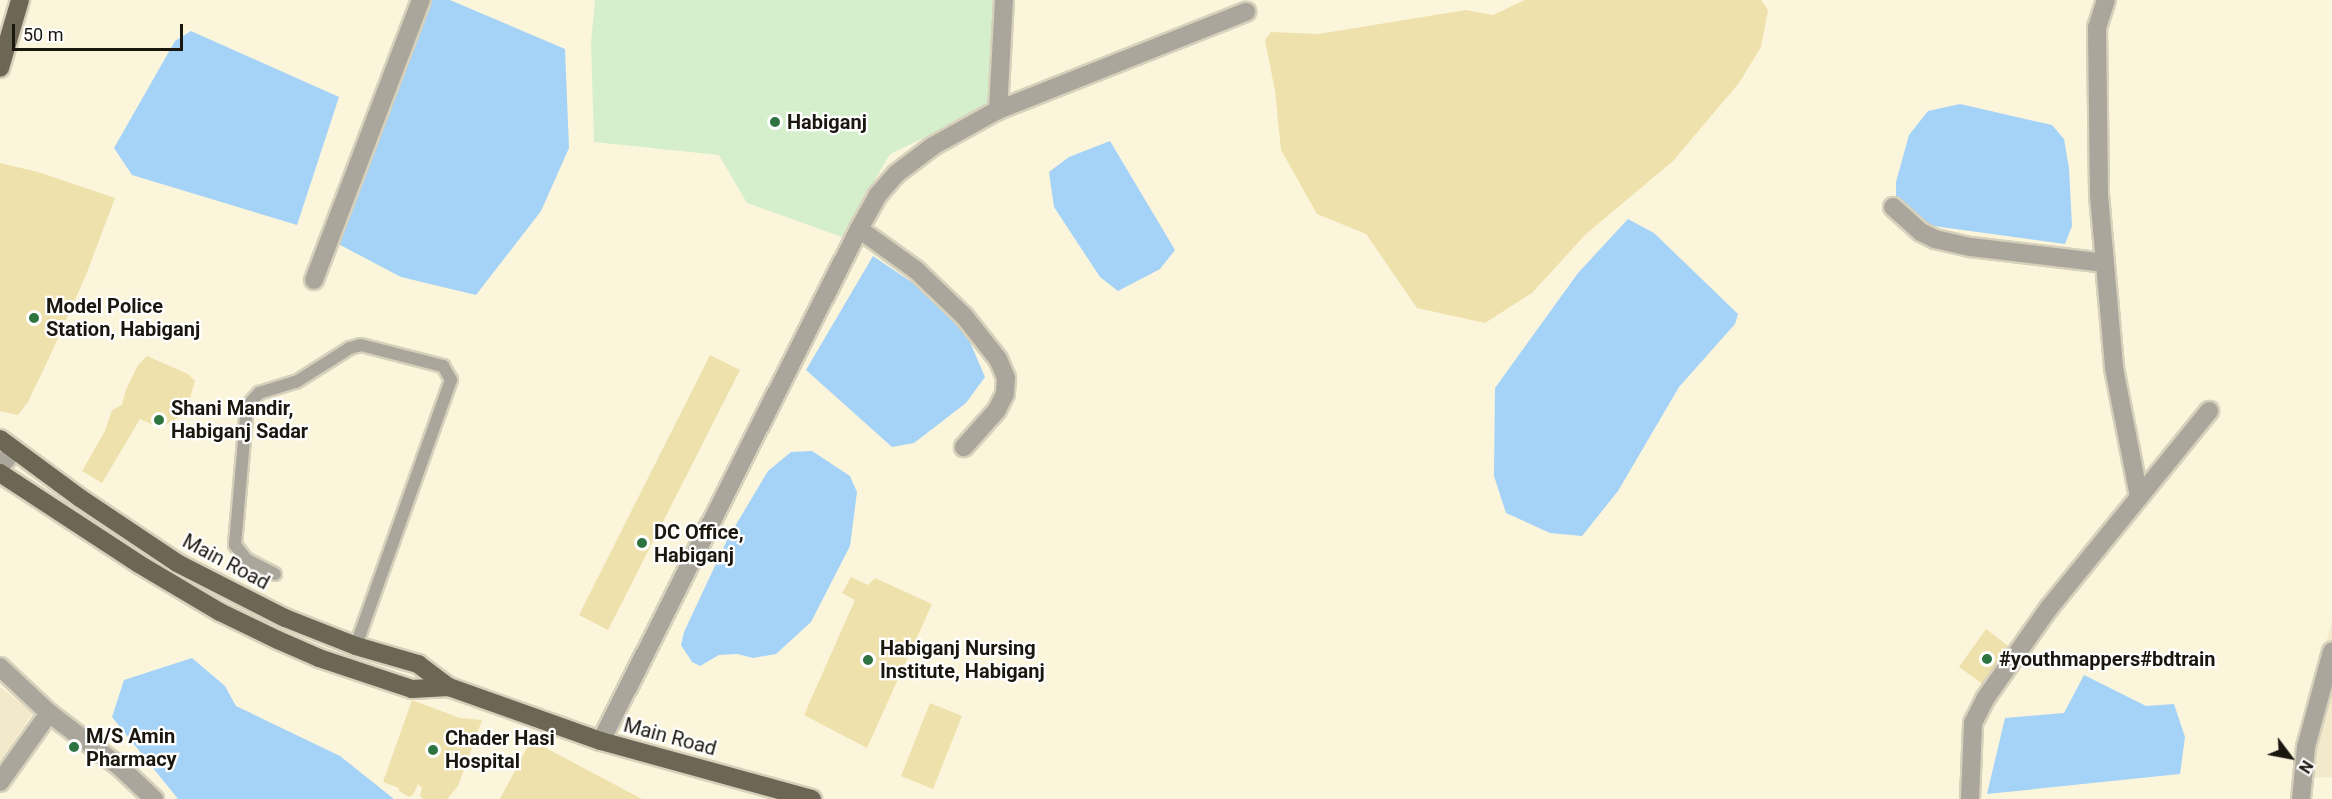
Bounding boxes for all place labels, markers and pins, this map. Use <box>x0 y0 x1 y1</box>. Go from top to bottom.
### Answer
place label: Habiganj <box>787 110 867 134</box>
marker: Habiganj <box>768 115 782 129</box>
place label: Model Police Station, Habiganj <box>46 294 200 341</box>
marker: Model Police Station, Habiganj <box>27 311 41 325</box>
place label: Shani Mandir, Habiganj Sadar <box>171 396 308 443</box>
marker: Shani Mandir, Habiganj Sadar <box>152 413 166 427</box>
place label: DC Office, Habiganj <box>654 520 744 567</box>
marker: DC Office, Habiganj <box>635 536 649 550</box>
place label: Habiganj Nursing Institute, Habiganj <box>880 636 1045 683</box>
place label: #youthmappers#bdtrain <box>1999 647 2215 671</box>
marker: #youthmappers#bdtrain <box>1980 652 1994 666</box>
marker: Habiganj Nursing Institute, Habiganj <box>861 653 875 667</box>
place label: M/S Amin Pharmacy <box>86 724 177 771</box>
place label: Chader Hasi Hospital <box>445 726 555 773</box>
marker: M/S Amin Pharmacy <box>67 740 81 754</box>
marker: Chader Hasi Hospital <box>426 743 440 757</box>

